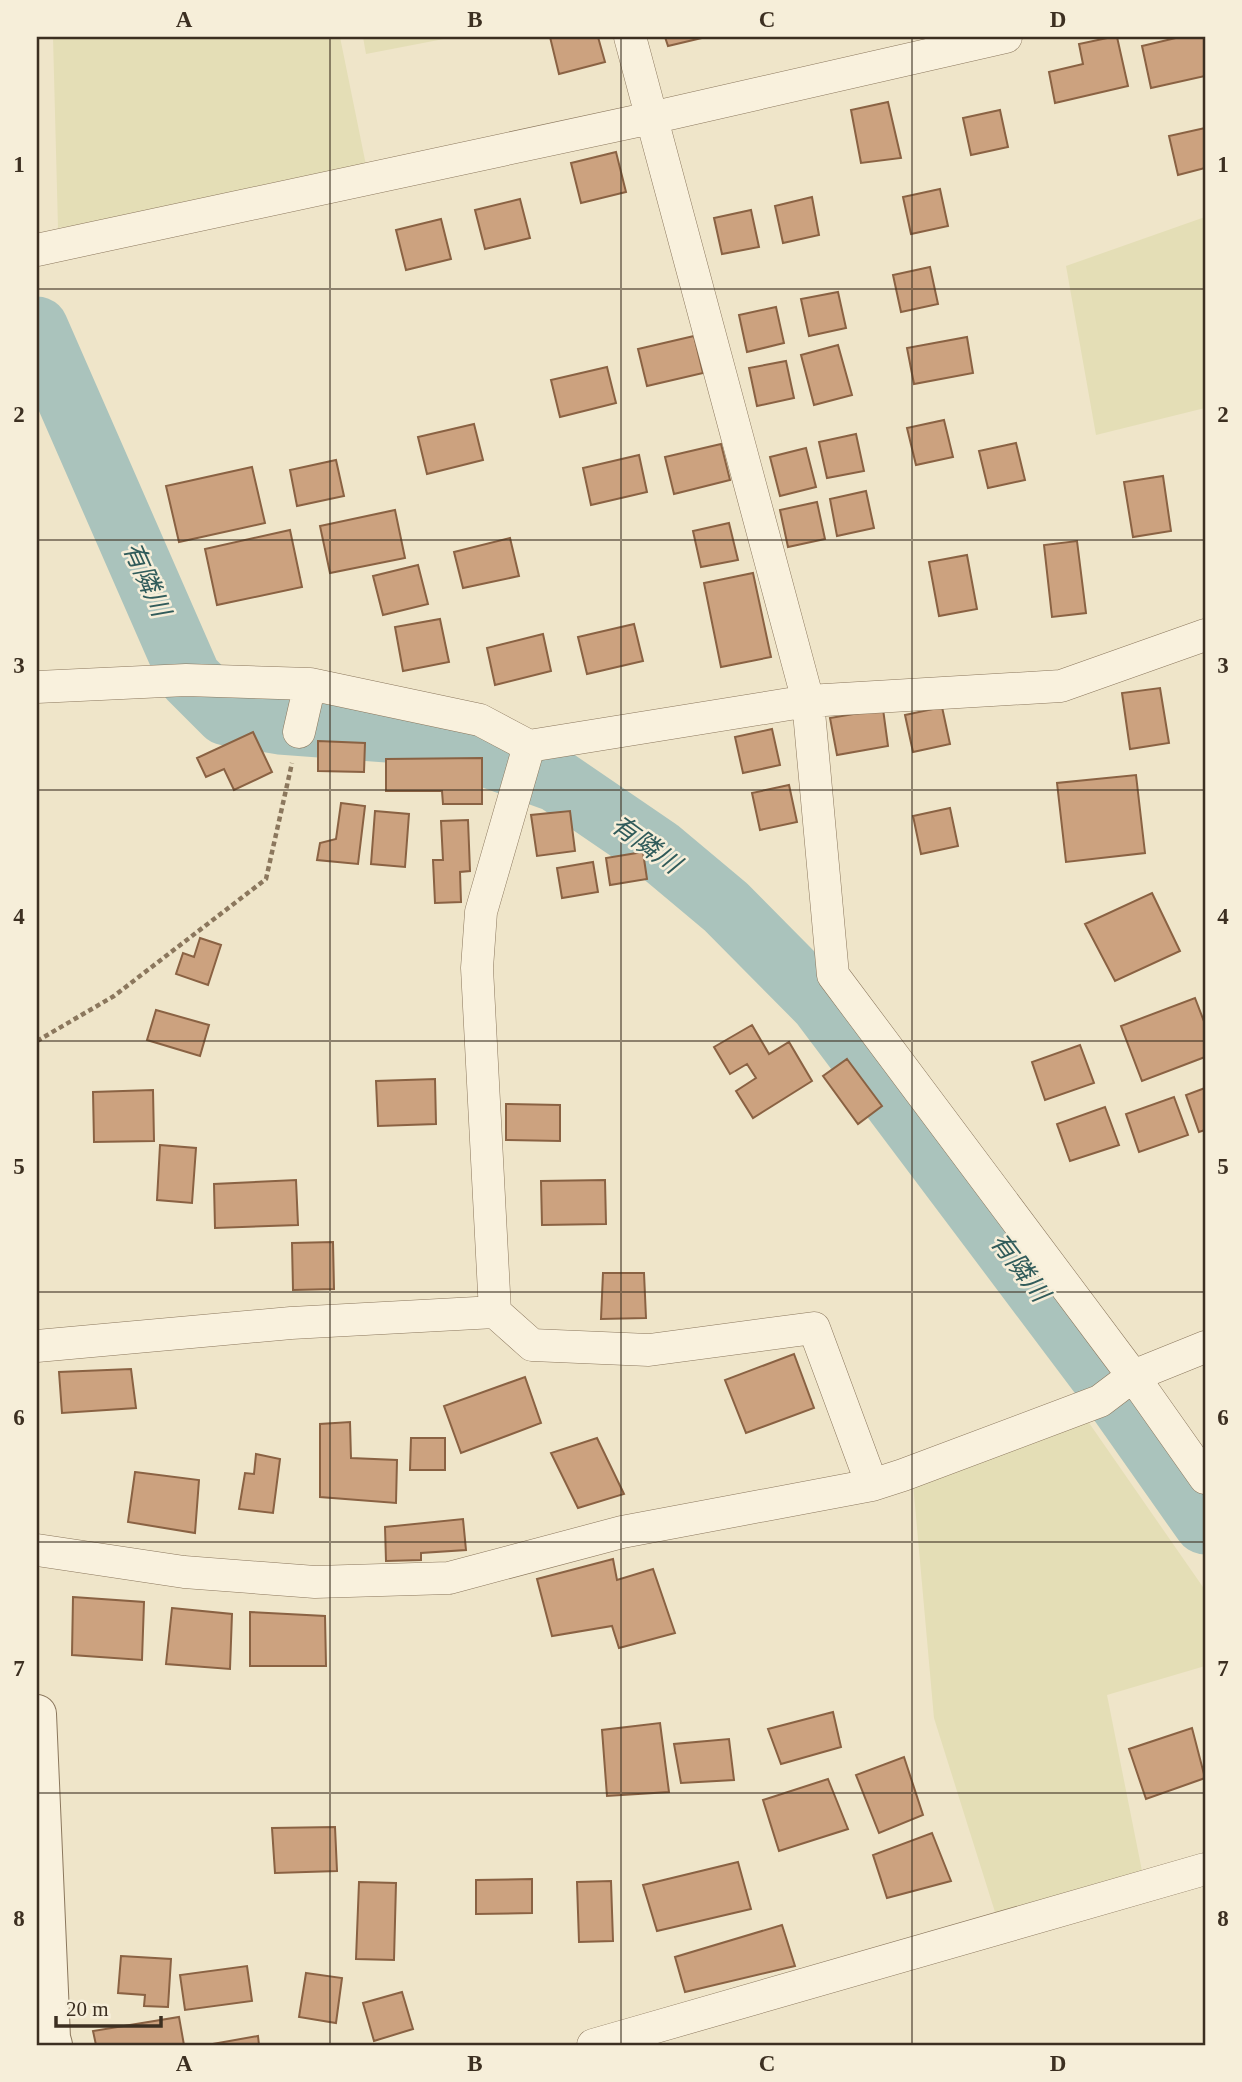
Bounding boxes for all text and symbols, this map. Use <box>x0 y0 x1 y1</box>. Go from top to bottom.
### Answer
text: A <box>176 7 193 32</box>
text: B <box>467 7 483 32</box>
text: C <box>759 7 775 32</box>
text: D <box>1050 7 1066 32</box>
text: 1 <box>13 152 25 177</box>
text: 1 <box>1217 152 1229 177</box>
text: 2 <box>13 402 25 427</box>
text: 2 <box>1217 402 1229 427</box>
water label: 有隣川 <box>117 538 177 623</box>
text: 3 <box>13 653 25 678</box>
text: 3 <box>1217 653 1229 678</box>
water label: 有隣川 <box>606 810 688 881</box>
text: 4 <box>13 904 25 929</box>
text: 4 <box>1217 904 1229 929</box>
text: 5 <box>13 1154 25 1179</box>
text: 5 <box>1217 1154 1229 1179</box>
water label: 有隣川 <box>985 1227 1056 1310</box>
text: 6 <box>13 1405 25 1430</box>
text: 6 <box>1217 1405 1229 1430</box>
text: 7 <box>13 1656 25 1681</box>
text: 7 <box>1217 1656 1229 1681</box>
text: 8 <box>13 1906 25 1931</box>
text: 8 <box>1217 1906 1229 1931</box>
scale bar <box>56 1984 161 2028</box>
text: 20 m <box>66 1997 109 2021</box>
text: A <box>176 2051 193 2076</box>
text: B <box>467 2051 483 2076</box>
text: C <box>759 2051 775 2076</box>
text: D <box>1050 2051 1066 2076</box>

